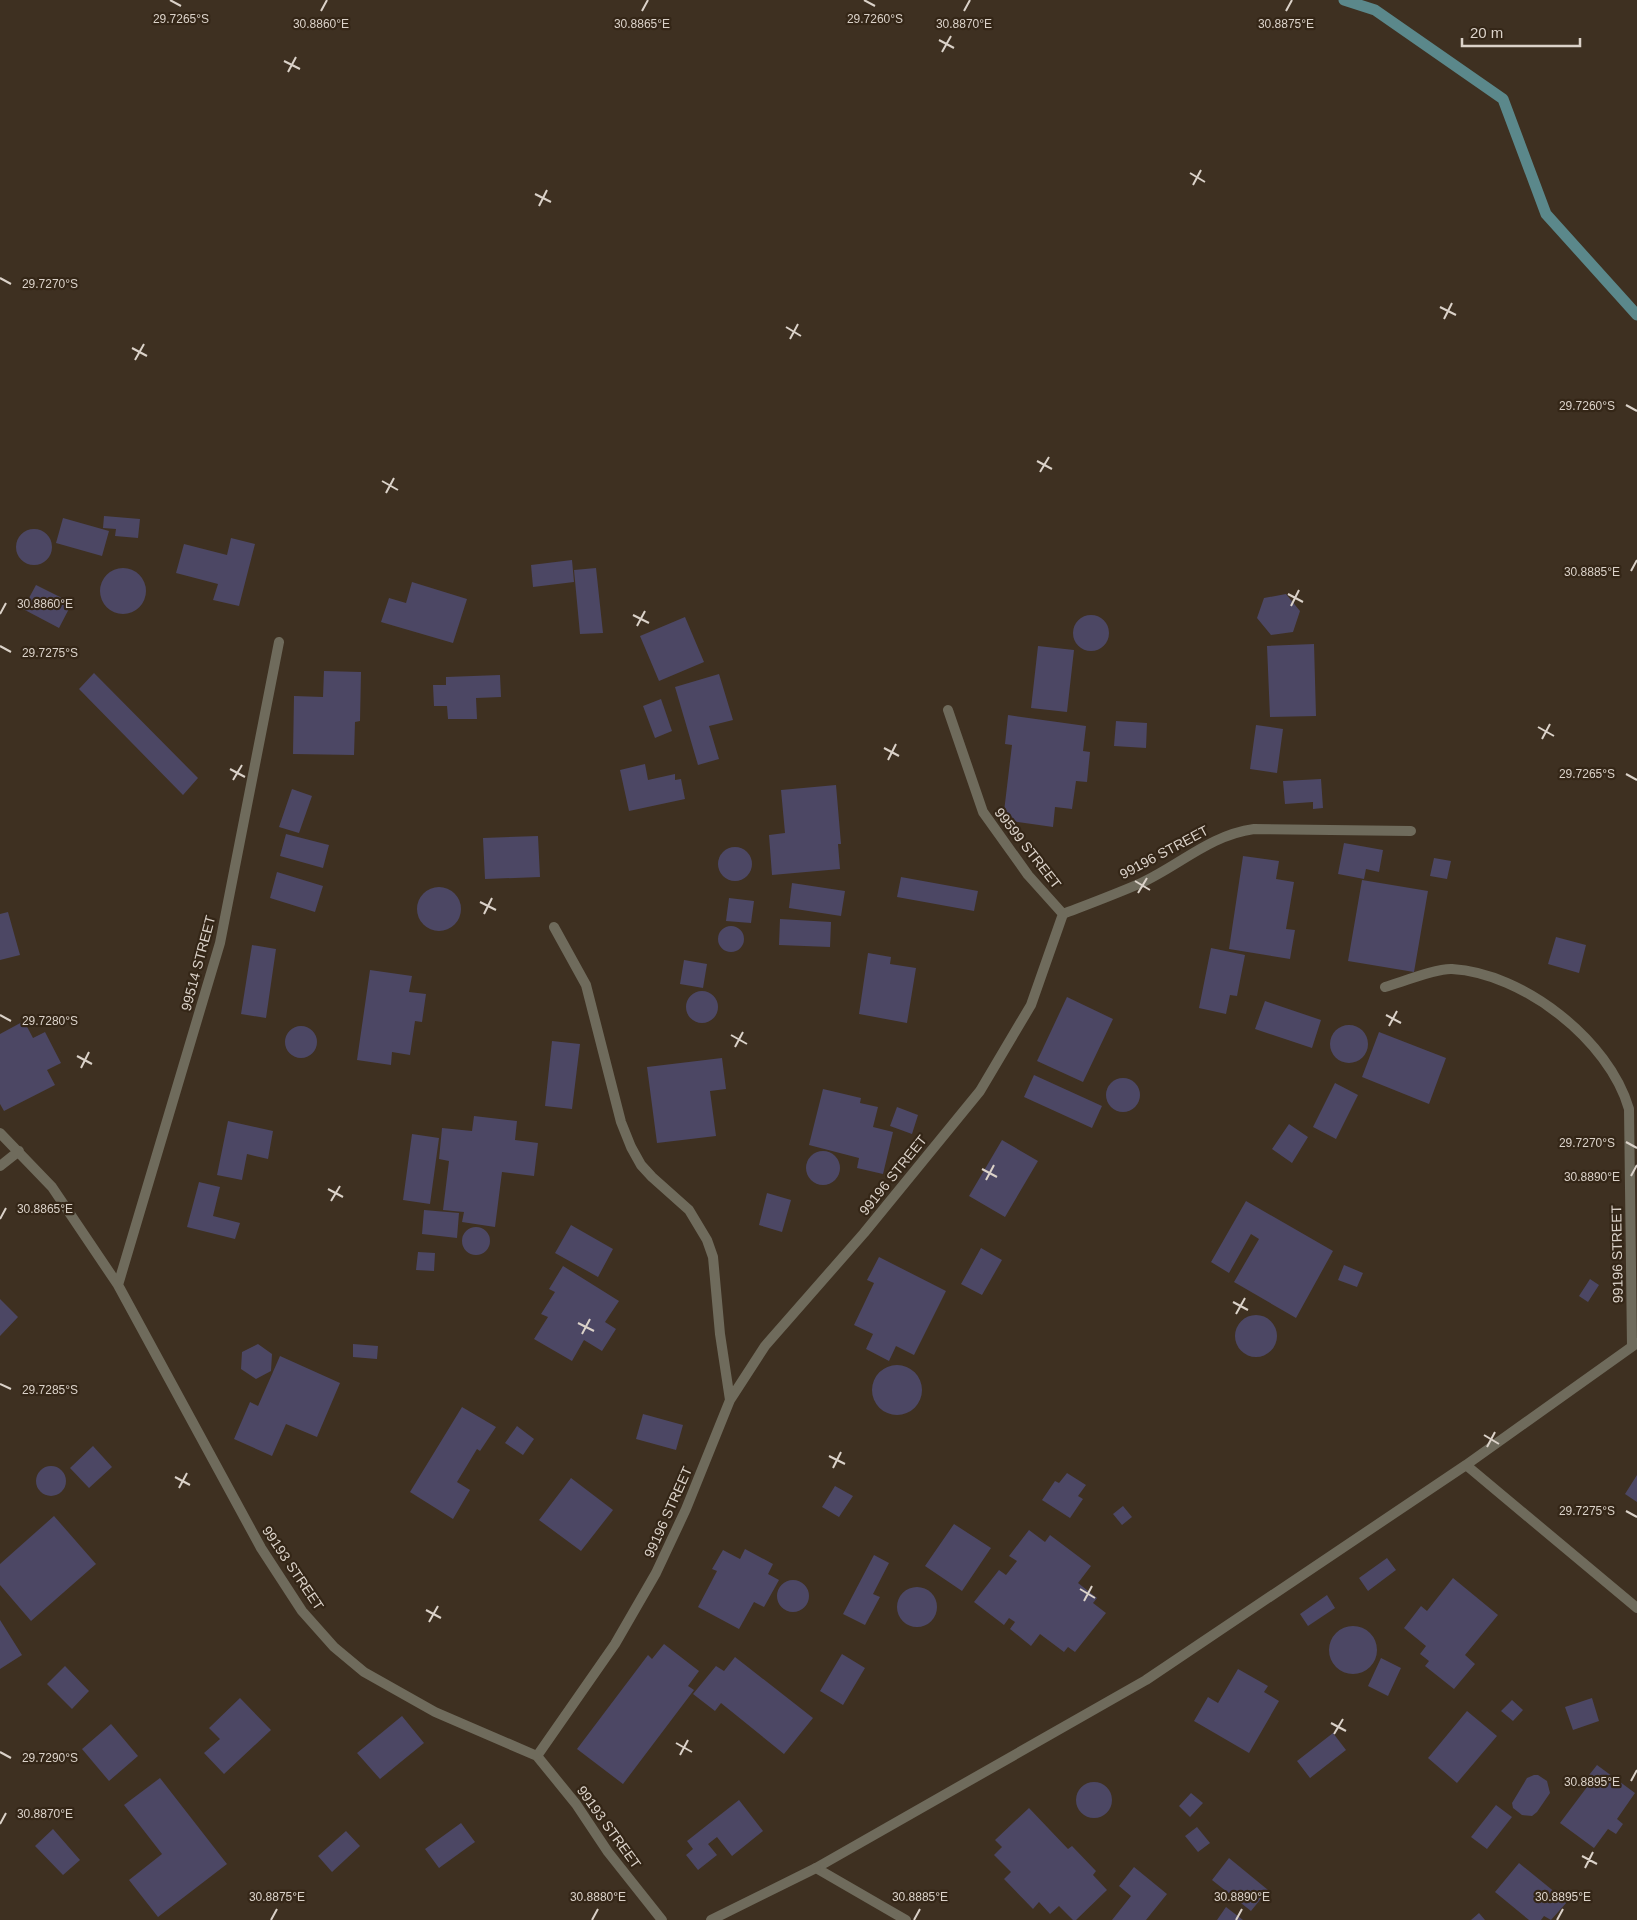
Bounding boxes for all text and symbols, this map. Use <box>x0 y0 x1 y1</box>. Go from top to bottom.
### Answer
text: 29.7265°S <box>153 12 209 26</box>
text: 29.7260°S <box>847 12 903 26</box>
scale bar <box>1462 15 1580 47</box>
text: 30.8860°E <box>293 17 349 31</box>
text: 30.8865°E <box>614 17 670 31</box>
text: 30.8870°E <box>936 17 992 31</box>
text: 30.8875°E <box>1258 17 1314 31</box>
text: 20 m <box>1470 24 1503 41</box>
text: 29.7270°S <box>22 277 78 291</box>
text: 29.7260°S <box>1559 399 1615 413</box>
text: 30.8885°E <box>1564 565 1620 579</box>
text: 30.8860°E <box>17 597 73 611</box>
text: 29.7275°S <box>22 646 78 660</box>
text: 29.7265°S <box>1559 767 1615 781</box>
street label: 99599 STREET <box>992 804 1065 892</box>
street label: 99196 STREET <box>1117 822 1211 882</box>
street label: 99514 STREET <box>178 913 219 1012</box>
text: 29.7280°S <box>22 1014 78 1028</box>
street label: 99196 STREET <box>856 1132 930 1218</box>
text: 29.7270°S <box>1559 1136 1615 1150</box>
text: 30.8890°E <box>1564 1170 1620 1184</box>
text: 30.8865°E <box>17 1202 73 1216</box>
street label: 99196 STREET <box>1608 1204 1626 1303</box>
text: 29.7285°S <box>22 1383 78 1397</box>
street label: 99196 STREET <box>641 1464 695 1560</box>
text: 29.7275°S <box>1559 1504 1615 1518</box>
street label: 99193 STREET <box>259 1523 327 1613</box>
text: 29.7290°S <box>22 1751 78 1765</box>
text: 30.8895°E <box>1564 1775 1620 1789</box>
street label: 99193 STREET <box>574 1783 645 1872</box>
text: 30.8870°E <box>17 1807 73 1821</box>
text: 30.8875°E <box>249 1890 305 1904</box>
text: 30.8880°E <box>570 1890 626 1904</box>
text: 30.8885°E <box>892 1890 948 1904</box>
text: 30.8890°E <box>1214 1890 1270 1904</box>
text: 30.8895°E <box>1535 1890 1591 1904</box>

